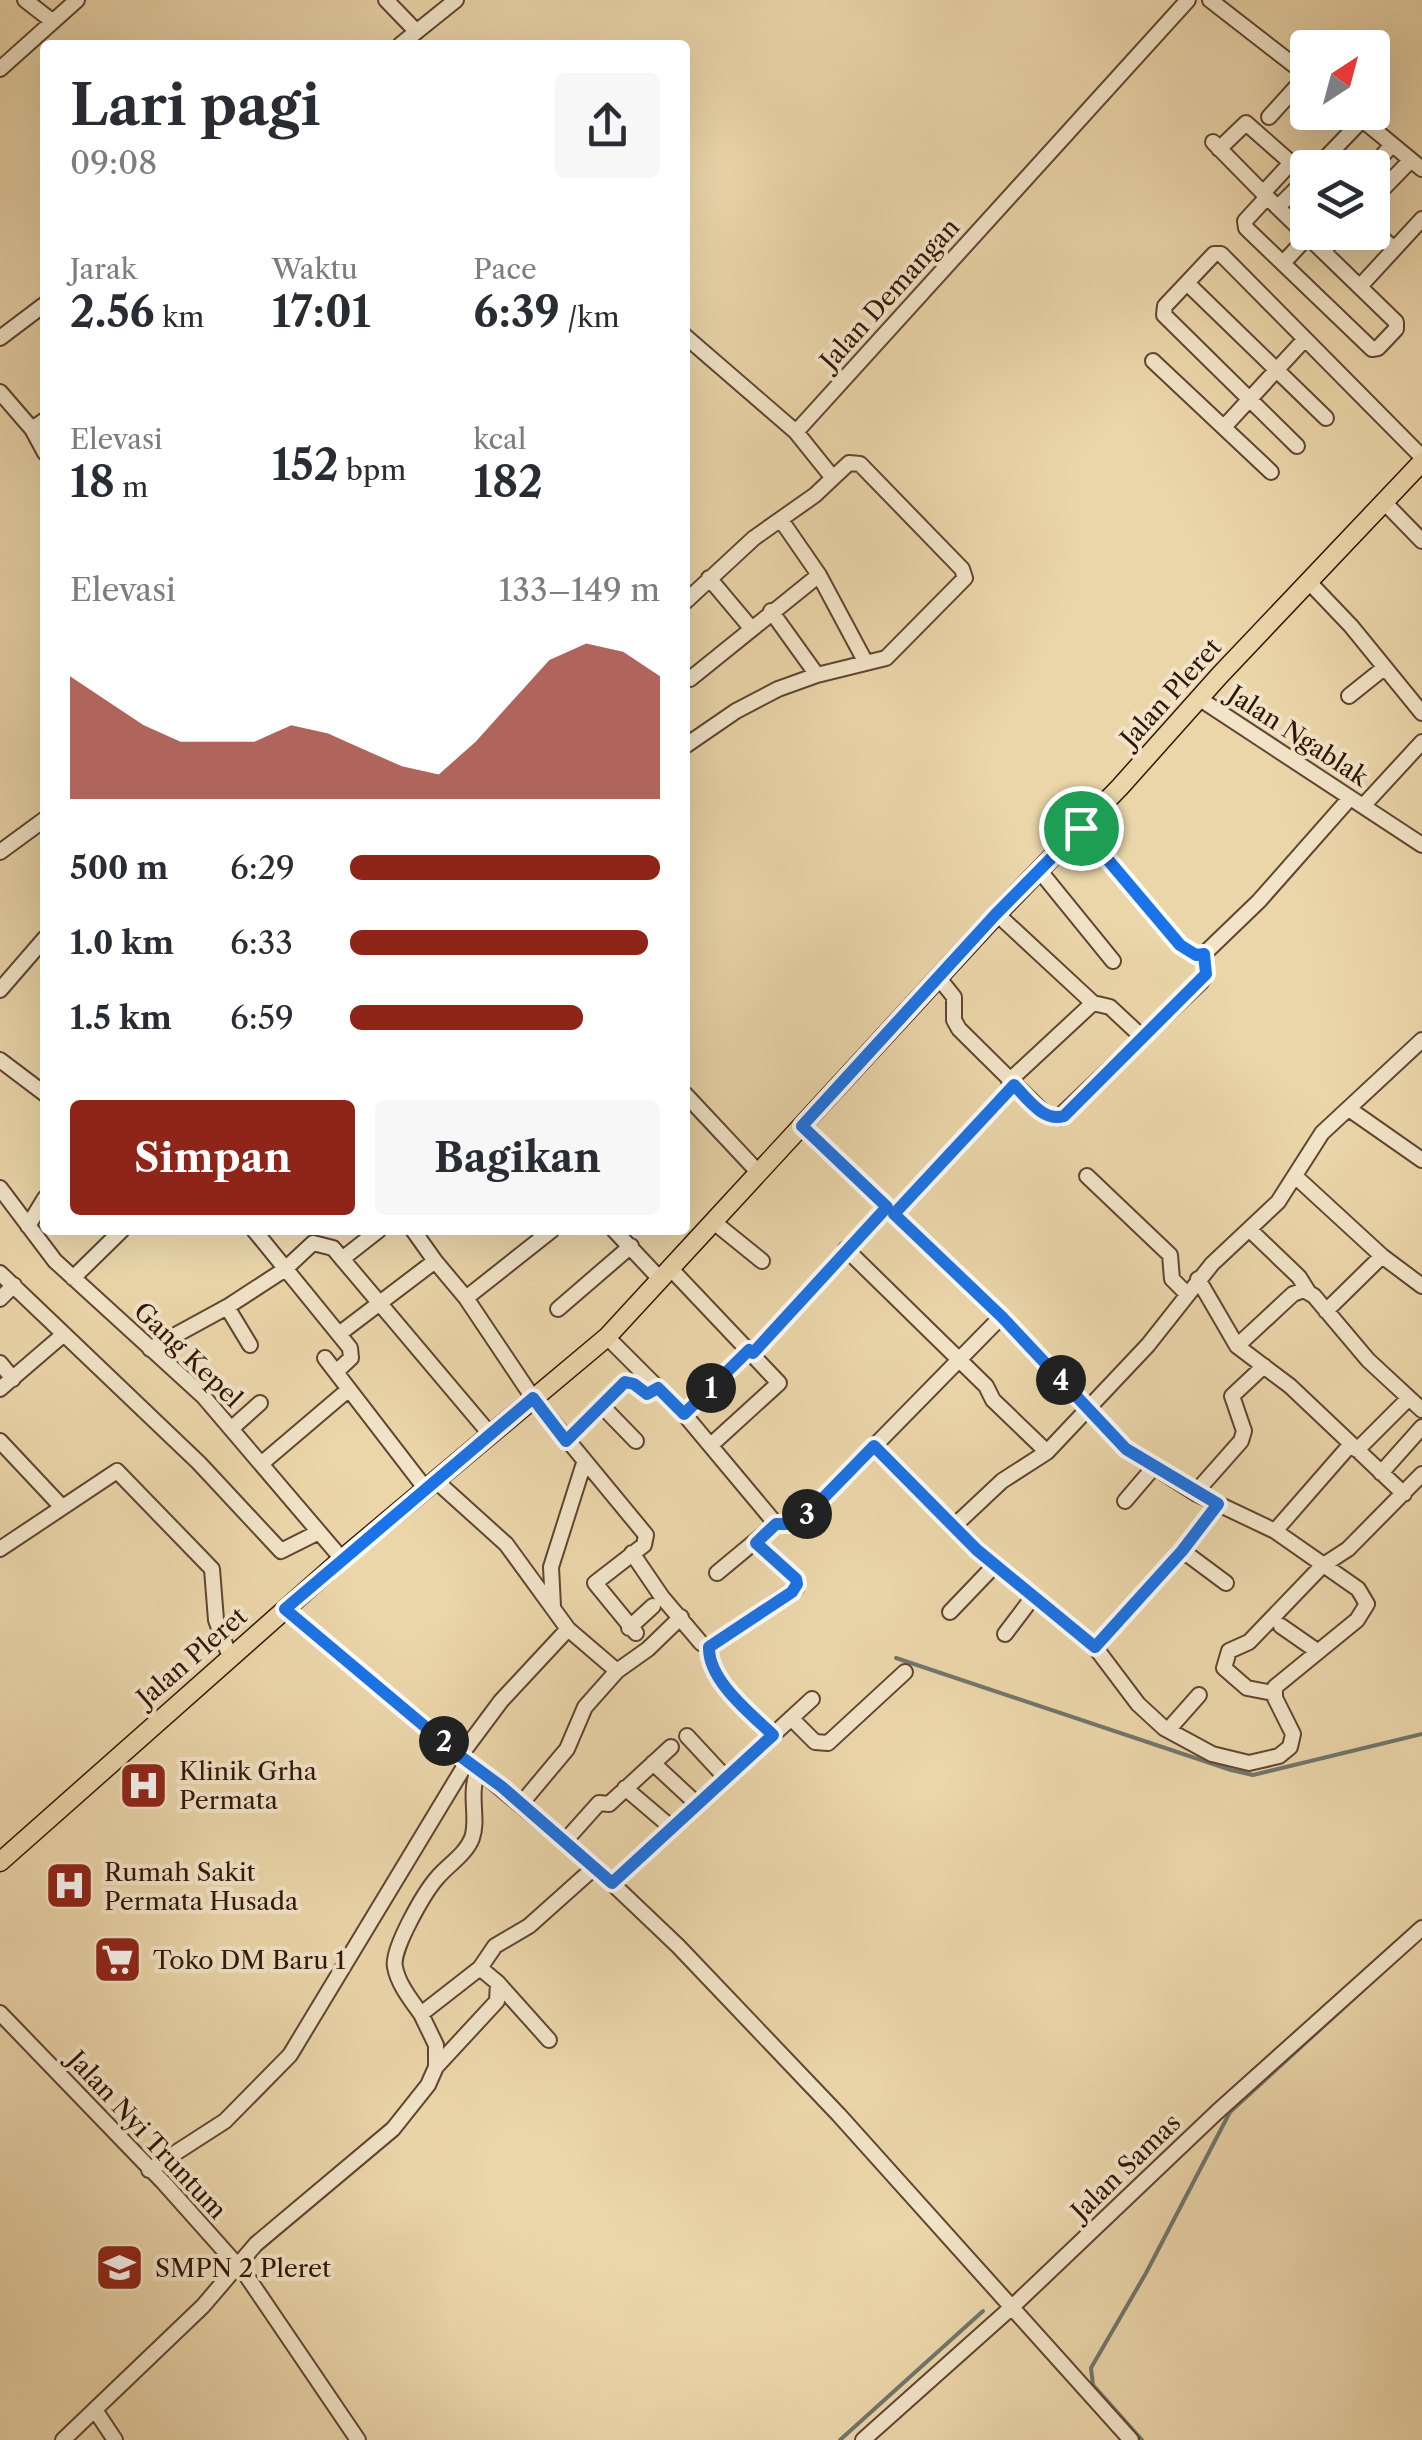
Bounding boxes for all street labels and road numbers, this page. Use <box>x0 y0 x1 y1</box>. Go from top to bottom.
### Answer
street label: Jalan Demangan <box>811 212 966 379</box>
street label: Jalan Pleret <box>1111 632 1228 757</box>
street label: Jalan Ngablak <box>1219 677 1375 794</box>
street label: Gang Kepel <box>127 1296 249 1414</box>
street label: Jalan Pleret <box>128 1601 253 1716</box>
street label: Jalan Nyi Truntum <box>58 2042 233 2225</box>
street label: Jalan Samas <box>1062 2107 1187 2230</box>

